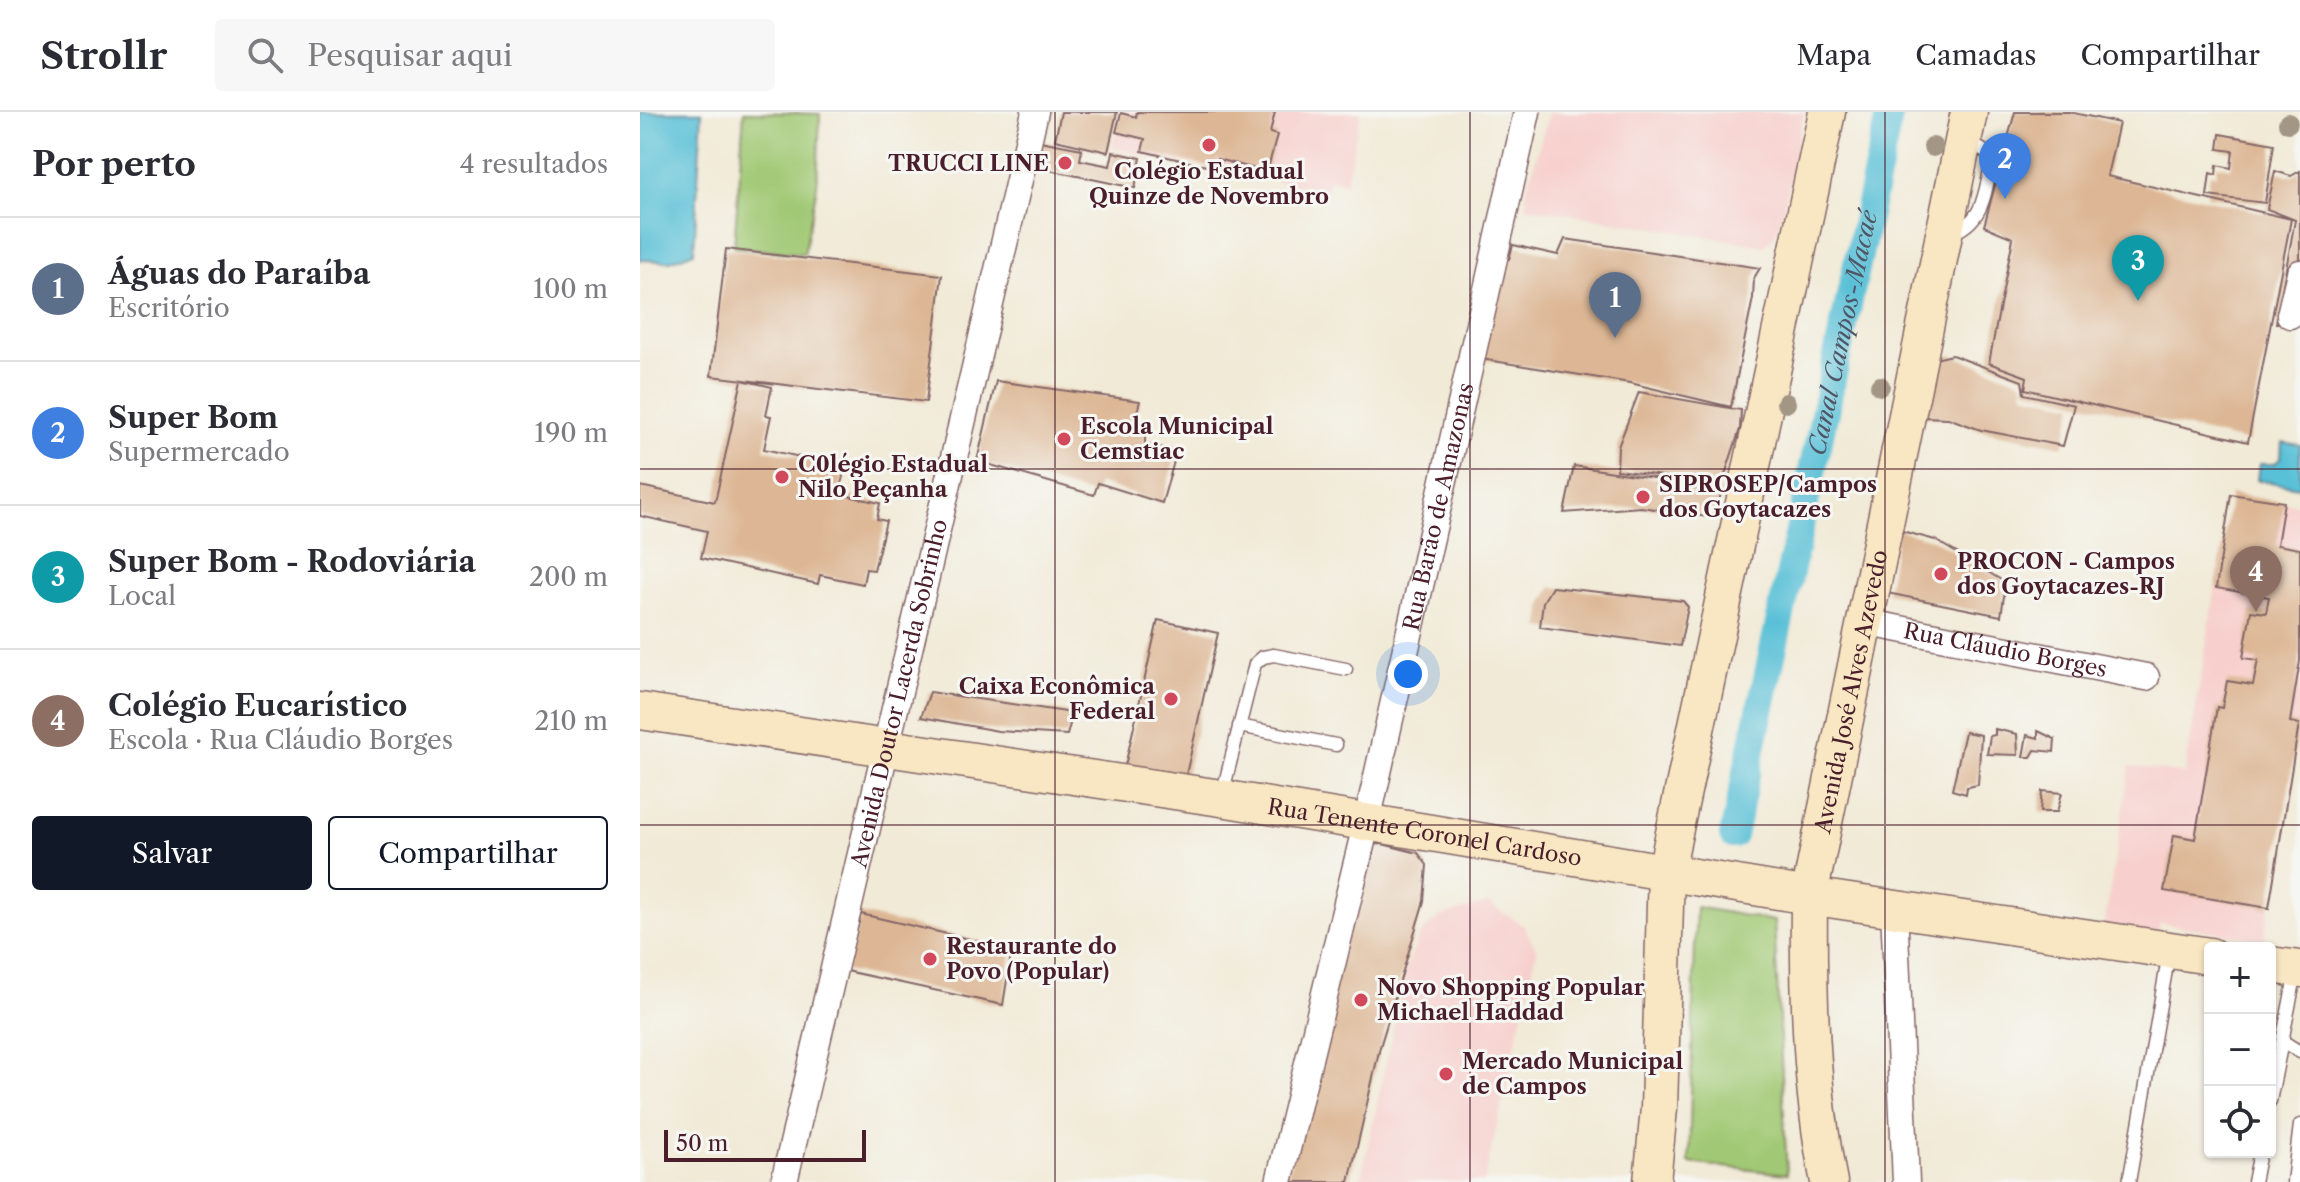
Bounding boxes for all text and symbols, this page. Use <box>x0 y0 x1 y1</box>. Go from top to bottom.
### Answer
search box <box>215 19 775 91</box>
text: Strollr <box>40 32 167 79</box>
icon: search <box>243 33 287 77</box>
text: Pesquisar aqui <box>307 37 512 74</box>
text: Mapa <box>1796 38 1871 72</box>
text: Camadas <box>1915 38 2037 72</box>
text: Compartilhar <box>2081 38 2260 72</box>
pin: 2 <box>1979 133 2031 199</box>
marker: Colégio Estadual Quinze de Novembro <box>1200 136 1218 154</box>
text: Por perto <box>32 143 196 185</box>
text: 4 resultados <box>460 148 608 180</box>
place label: TRUCCI LINE <box>888 150 1049 177</box>
marker: TRUCCI LINE <box>1056 154 1074 172</box>
place label: Colégio Estadual Quinze de Novembro <box>1089 158 1329 210</box>
water label: Canal Campos-Macaé <box>1801 205 1883 458</box>
pin: 3 <box>2112 235 2164 301</box>
text: Águas do Paraíba <box>108 255 371 292</box>
pin: 1 <box>1589 272 1641 338</box>
text: 1 <box>52 273 64 305</box>
text: 100 m <box>533 273 608 305</box>
text: Escritório <box>108 292 230 324</box>
street label: Rua Barão de Amazonas <box>1397 380 1479 633</box>
text: Super Bom <box>108 399 278 436</box>
place label: Escola Municipal Cemstiac <box>1080 413 1274 465</box>
text: 2 <box>50 417 66 449</box>
text: 190 m <box>534 417 608 449</box>
marker: Escola Municipal Cemstiac <box>1055 430 1073 448</box>
text: Supermercado <box>108 436 290 468</box>
place label: C0légio Estadual Nilo Peçanha <box>798 451 988 503</box>
marker: C0légio Estadual Nilo Peçanha <box>773 468 791 486</box>
place label: SIPROSEP/Campos dos Goytacazes <box>1659 471 1877 523</box>
marker: SIPROSEP/Campos dos Goytacazes <box>1634 488 1652 506</box>
street label: Avenida Doutor Lacerda Sobrinho <box>844 516 953 871</box>
text: Super Bom - Rodoviária <box>108 543 476 580</box>
pin: 4 <box>2230 546 2282 612</box>
street label: Avenida José Alves Azevedo <box>1808 547 1893 837</box>
place label: PROCON - Campos dos Goytacazes-RJ <box>1957 548 2175 600</box>
text: 3 <box>51 561 65 593</box>
text: 200 m <box>529 561 608 593</box>
marker: PROCON - Campos dos Goytacazes-RJ <box>1932 565 1950 583</box>
text: Local <box>108 580 176 612</box>
street label: Rua Cláudio Borges <box>1901 617 2109 683</box>
your location <box>1388 654 1428 694</box>
place label: Caixa Econômica Federal <box>959 673 1155 725</box>
text: Colégio Eucarístico <box>108 687 407 724</box>
marker: Caixa Econômica Federal <box>1162 690 1180 708</box>
text: 4 <box>50 705 66 737</box>
text: 210 m <box>535 705 608 737</box>
text: Escola · Rua Cláudio Borges <box>108 724 453 756</box>
street label: Rua Tenente Coronel Cardoso <box>1266 793 1584 871</box>
button: Salvar <box>32 816 312 890</box>
button: Compartilhar <box>328 816 608 890</box>
place label: Restaurante do Povo (Popular) <box>946 933 1117 985</box>
map controls <box>2204 942 2276 1158</box>
button: + <box>2204 942 2276 1014</box>
marker: Restaurante do Povo (Popular) <box>921 950 939 968</box>
place label: Novo Shopping Popular Michael Haddad <box>1377 974 1645 1026</box>
marker: Novo Shopping Popular Michael Haddad <box>1352 991 1370 1009</box>
button: − <box>2204 1014 2276 1086</box>
place label: Mercado Municipal de Campos <box>1462 1048 1683 1100</box>
marker: Mercado Municipal de Campos <box>1437 1065 1455 1083</box>
button: locate <box>2204 1086 2276 1158</box>
scale bar <box>664 1126 866 1162</box>
text: 50 m <box>676 1130 728 1157</box>

